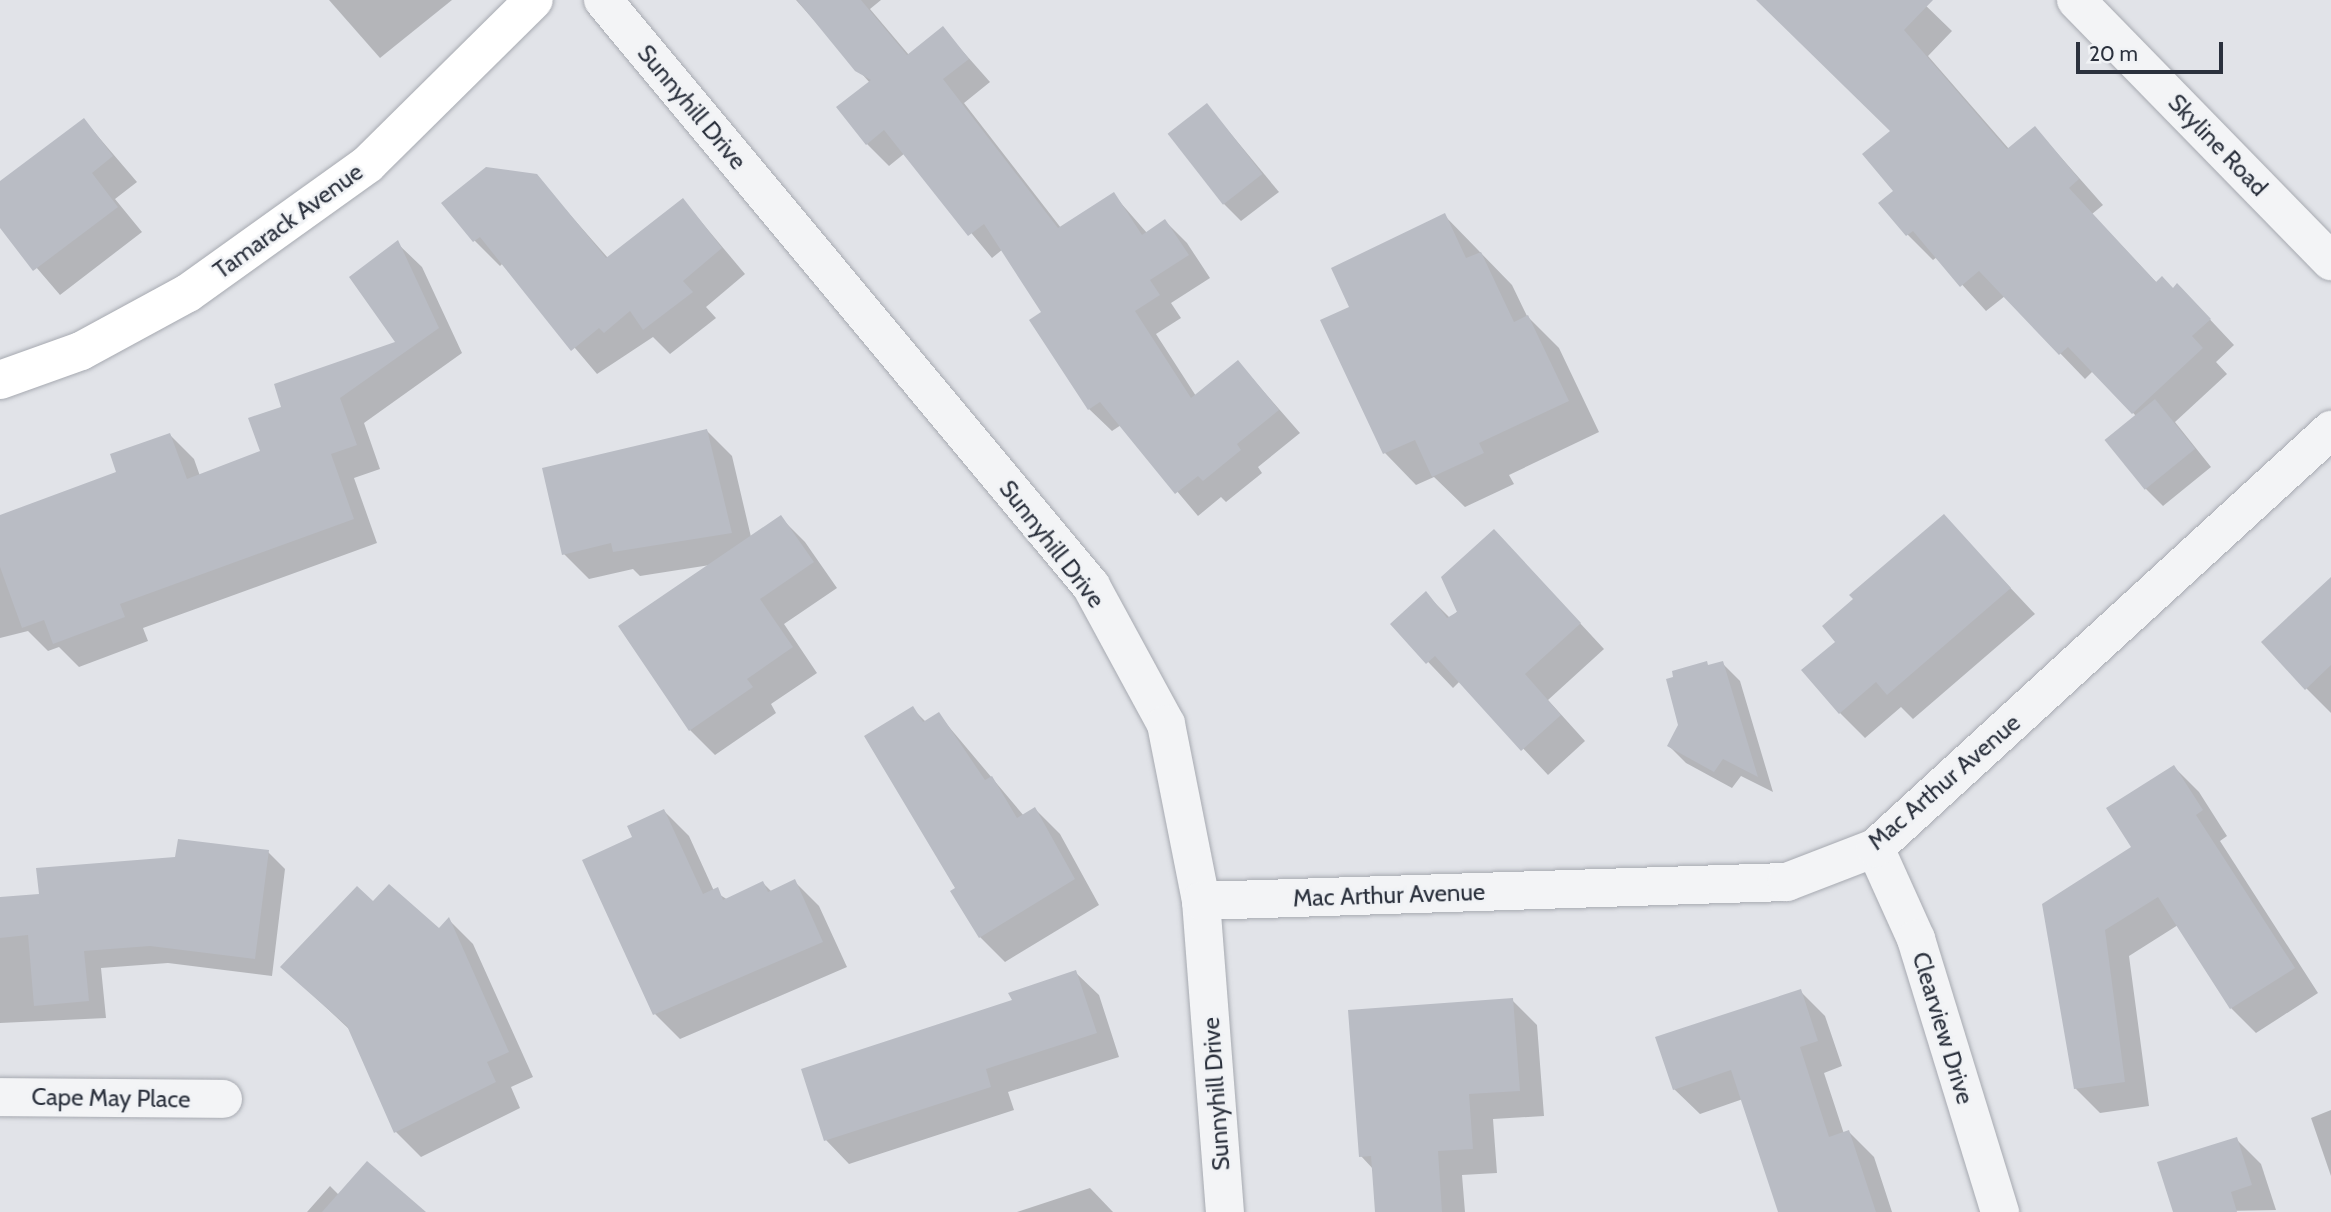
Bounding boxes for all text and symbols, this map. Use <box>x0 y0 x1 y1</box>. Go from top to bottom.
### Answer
scale bar <box>2079 28 2226 72</box>
street label: Sunnyhill Drive <box>632 39 752 175</box>
text: 20 m <box>2089 41 2138 66</box>
street label: Skyline Road <box>2162 88 2274 202</box>
street label: Tamarack Avenue <box>208 157 368 285</box>
street label: Sunnyhill Drive <box>993 475 1111 613</box>
street label: Mac Arthur Avenue <box>1862 708 2026 856</box>
street label: Mac Arthur Avenue <box>1292 877 1486 913</box>
street label: Clearview Drive <box>1906 948 1980 1108</box>
street label: Sunnyhill Drive <box>1196 1016 1236 1172</box>
street label: Cape May Place <box>31 1082 191 1114</box>

